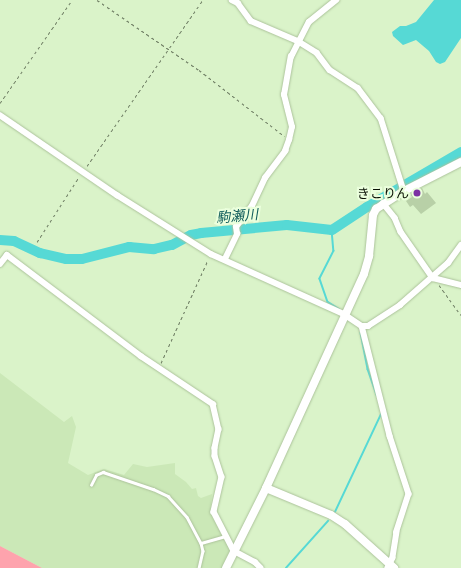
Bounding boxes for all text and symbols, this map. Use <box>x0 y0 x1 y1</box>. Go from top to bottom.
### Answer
place label: きこりん <box>357 185 409 201</box>
marker: きこりん <box>412 188 422 198</box>
water label: 駒瀬川 <box>215 206 259 226</box>

